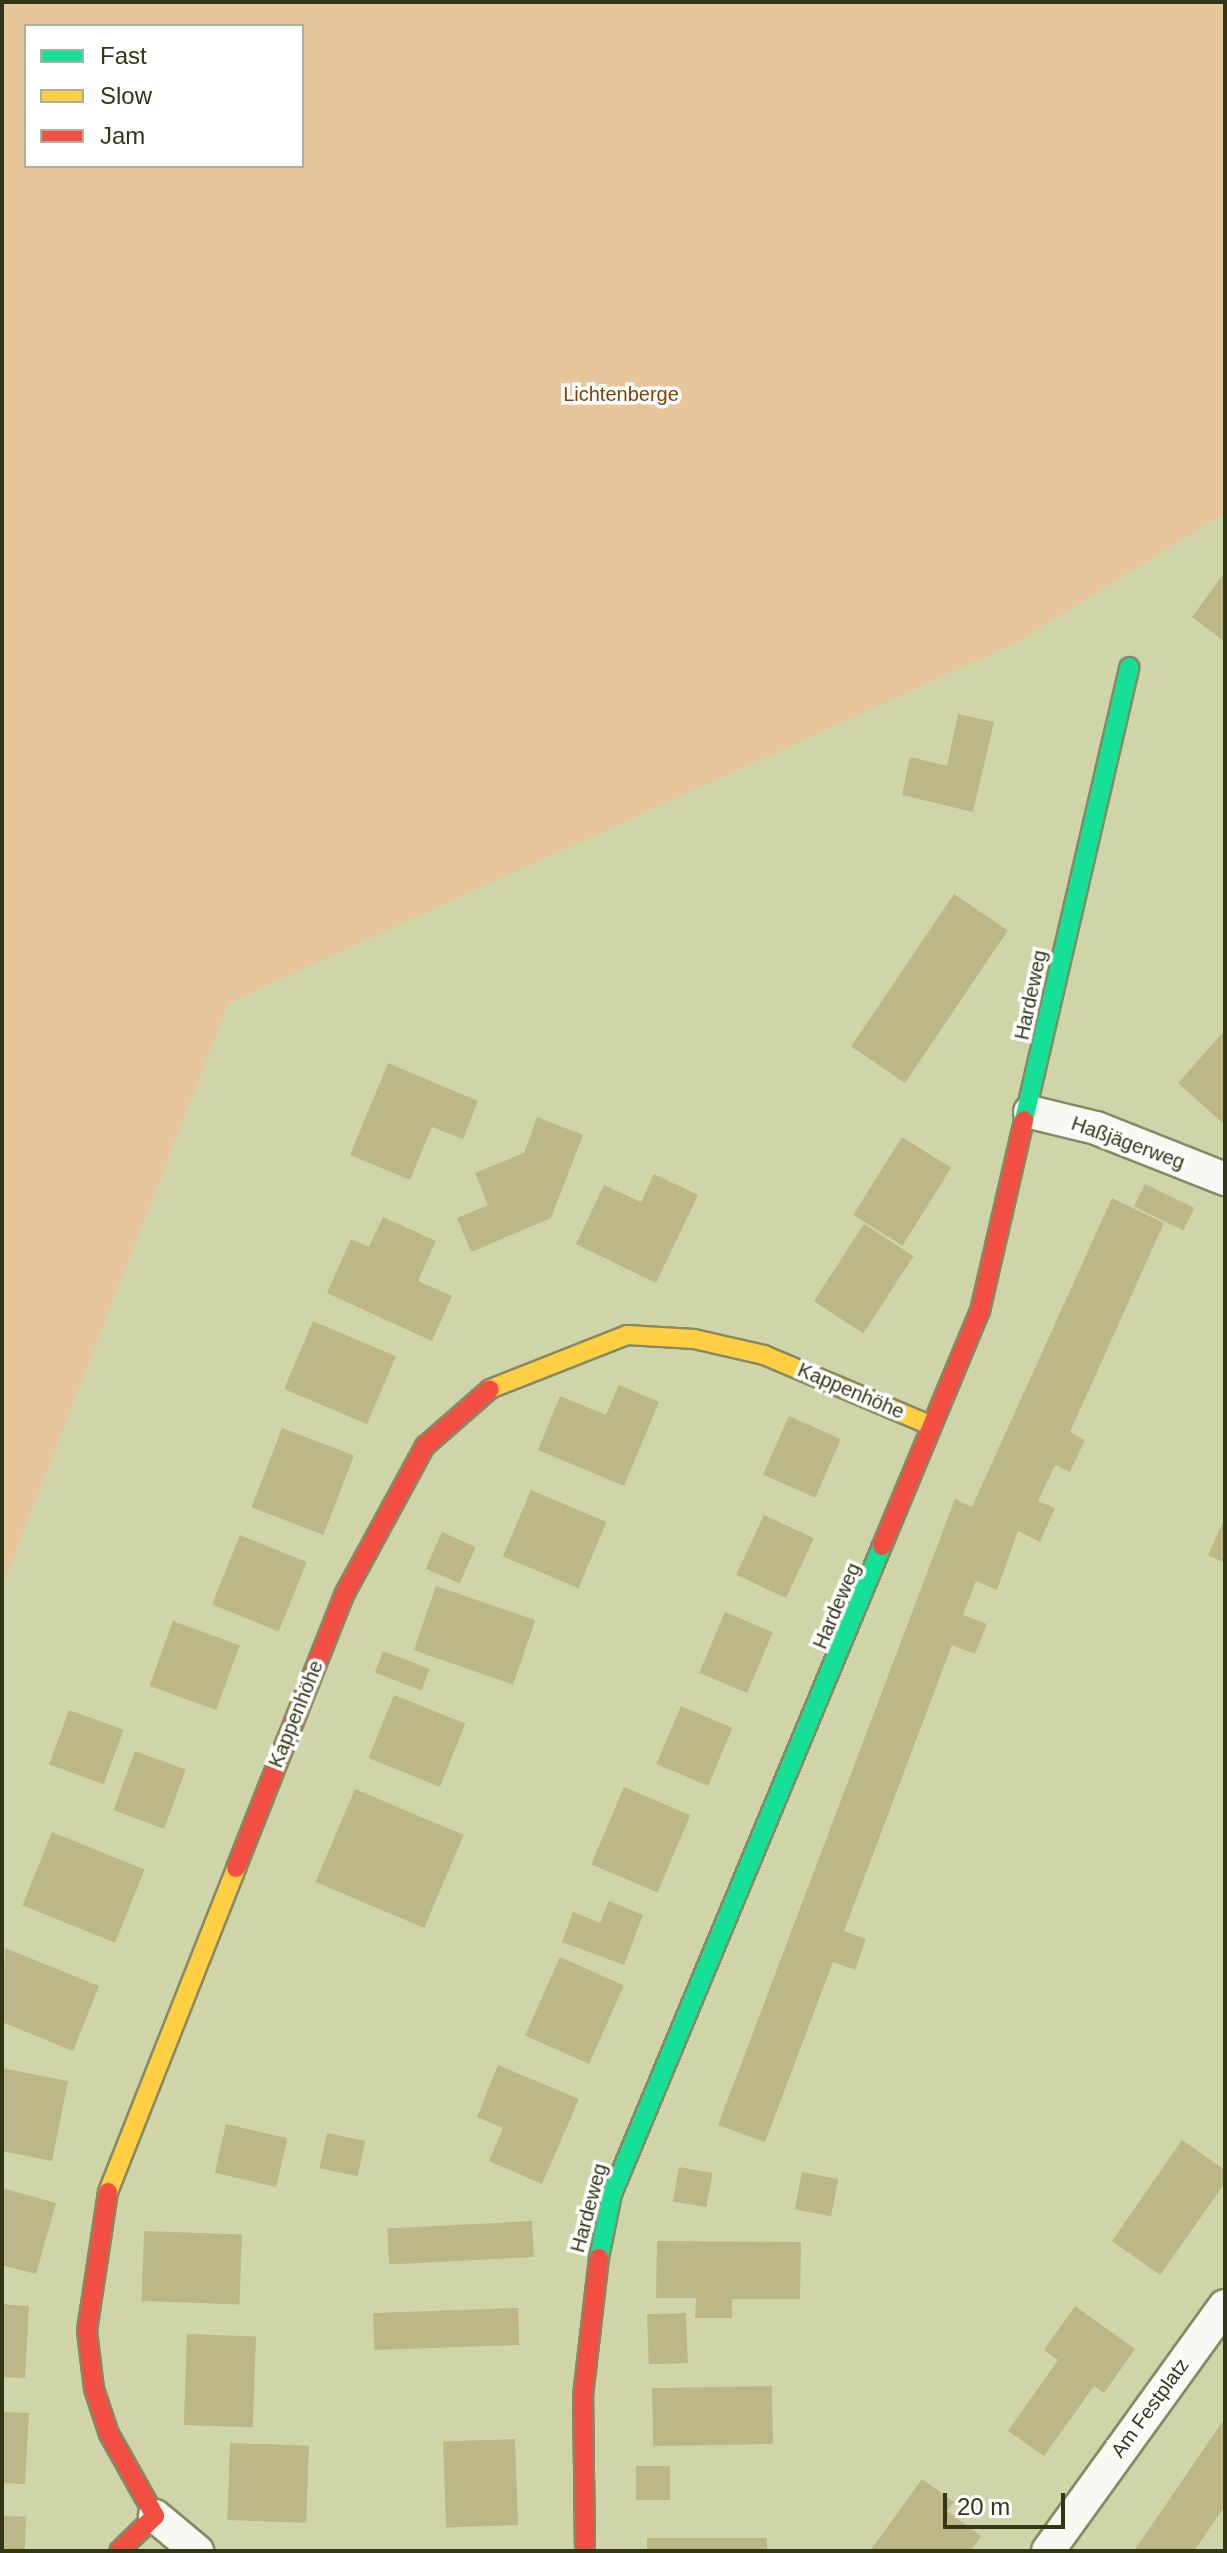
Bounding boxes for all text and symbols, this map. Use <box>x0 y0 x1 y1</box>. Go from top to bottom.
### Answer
legend <box>24 24 304 168</box>
text: Fast <box>100 42 147 69</box>
text: Slow <box>100 82 152 109</box>
text: Jam <box>100 122 145 149</box>
park label: Lichtenberge <box>563 382 679 406</box>
street label: Hardeweg <box>1010 948 1052 1042</box>
street label: Haßjägerweg <box>1068 1111 1188 1175</box>
street label: Kappenhöhe <box>794 1358 908 1424</box>
street label: Hardeweg <box>808 1559 866 1653</box>
street label: Kappenhöhe <box>264 1657 328 1771</box>
street label: Hardeweg <box>566 2161 612 2255</box>
street label: Am Festplatz <box>1106 2354 1194 2462</box>
scale bar <box>947 2477 1069 2527</box>
text: 20 m <box>957 2493 1010 2520</box>

